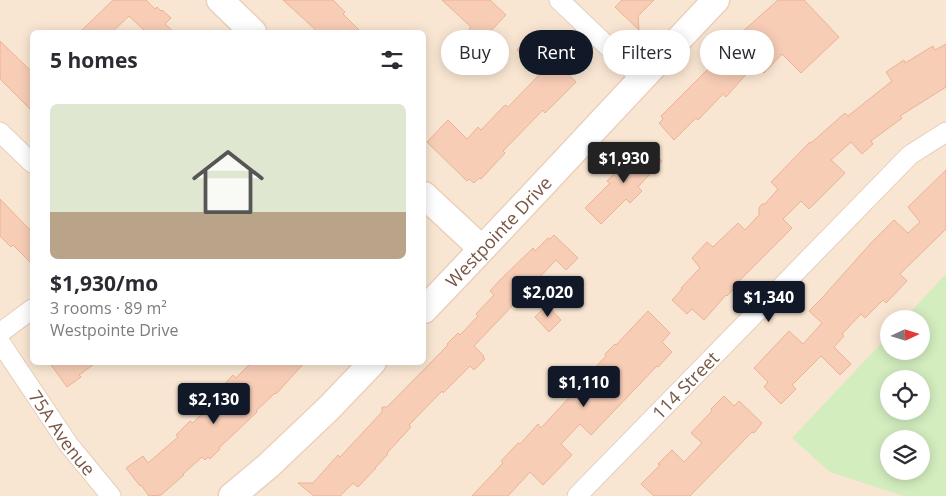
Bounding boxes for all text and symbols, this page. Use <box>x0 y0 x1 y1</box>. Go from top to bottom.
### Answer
chip: Buy <box>441 30 509 75</box>
chip: Rent <box>519 30 593 75</box>
chip: Filters <box>603 30 690 75</box>
chip: New <box>700 30 774 75</box>
text: 5 homes <box>50 46 138 74</box>
icon: filters <box>378 46 406 74</box>
icon: home <box>183 137 273 227</box>
pin: $1,930 <box>583 142 665 184</box>
text: $1,930 <box>599 147 649 169</box>
street label: Westpointe Drive <box>440 171 557 292</box>
text: $1,930/mo <box>50 269 158 297</box>
pin: $2,020 <box>507 276 589 318</box>
pin: $1,340 <box>728 280 810 323</box>
text: $2,020 <box>523 281 573 303</box>
text: $1,340 <box>744 286 794 308</box>
text: 3 rooms · 89 m² <box>50 297 167 319</box>
north arrow <box>880 310 930 360</box>
map controls <box>880 310 930 480</box>
text: Westpointe Drive <box>50 319 178 341</box>
street label: 114 Street <box>647 346 724 424</box>
pin: $1,110 <box>543 366 625 408</box>
button: locate <box>880 370 930 420</box>
text: $1,110 <box>559 371 609 393</box>
pin: $2,130 <box>173 382 255 425</box>
street label: 75A Avenue <box>24 385 101 480</box>
text: $2,130 <box>189 388 239 410</box>
button: layers <box>880 430 930 480</box>

